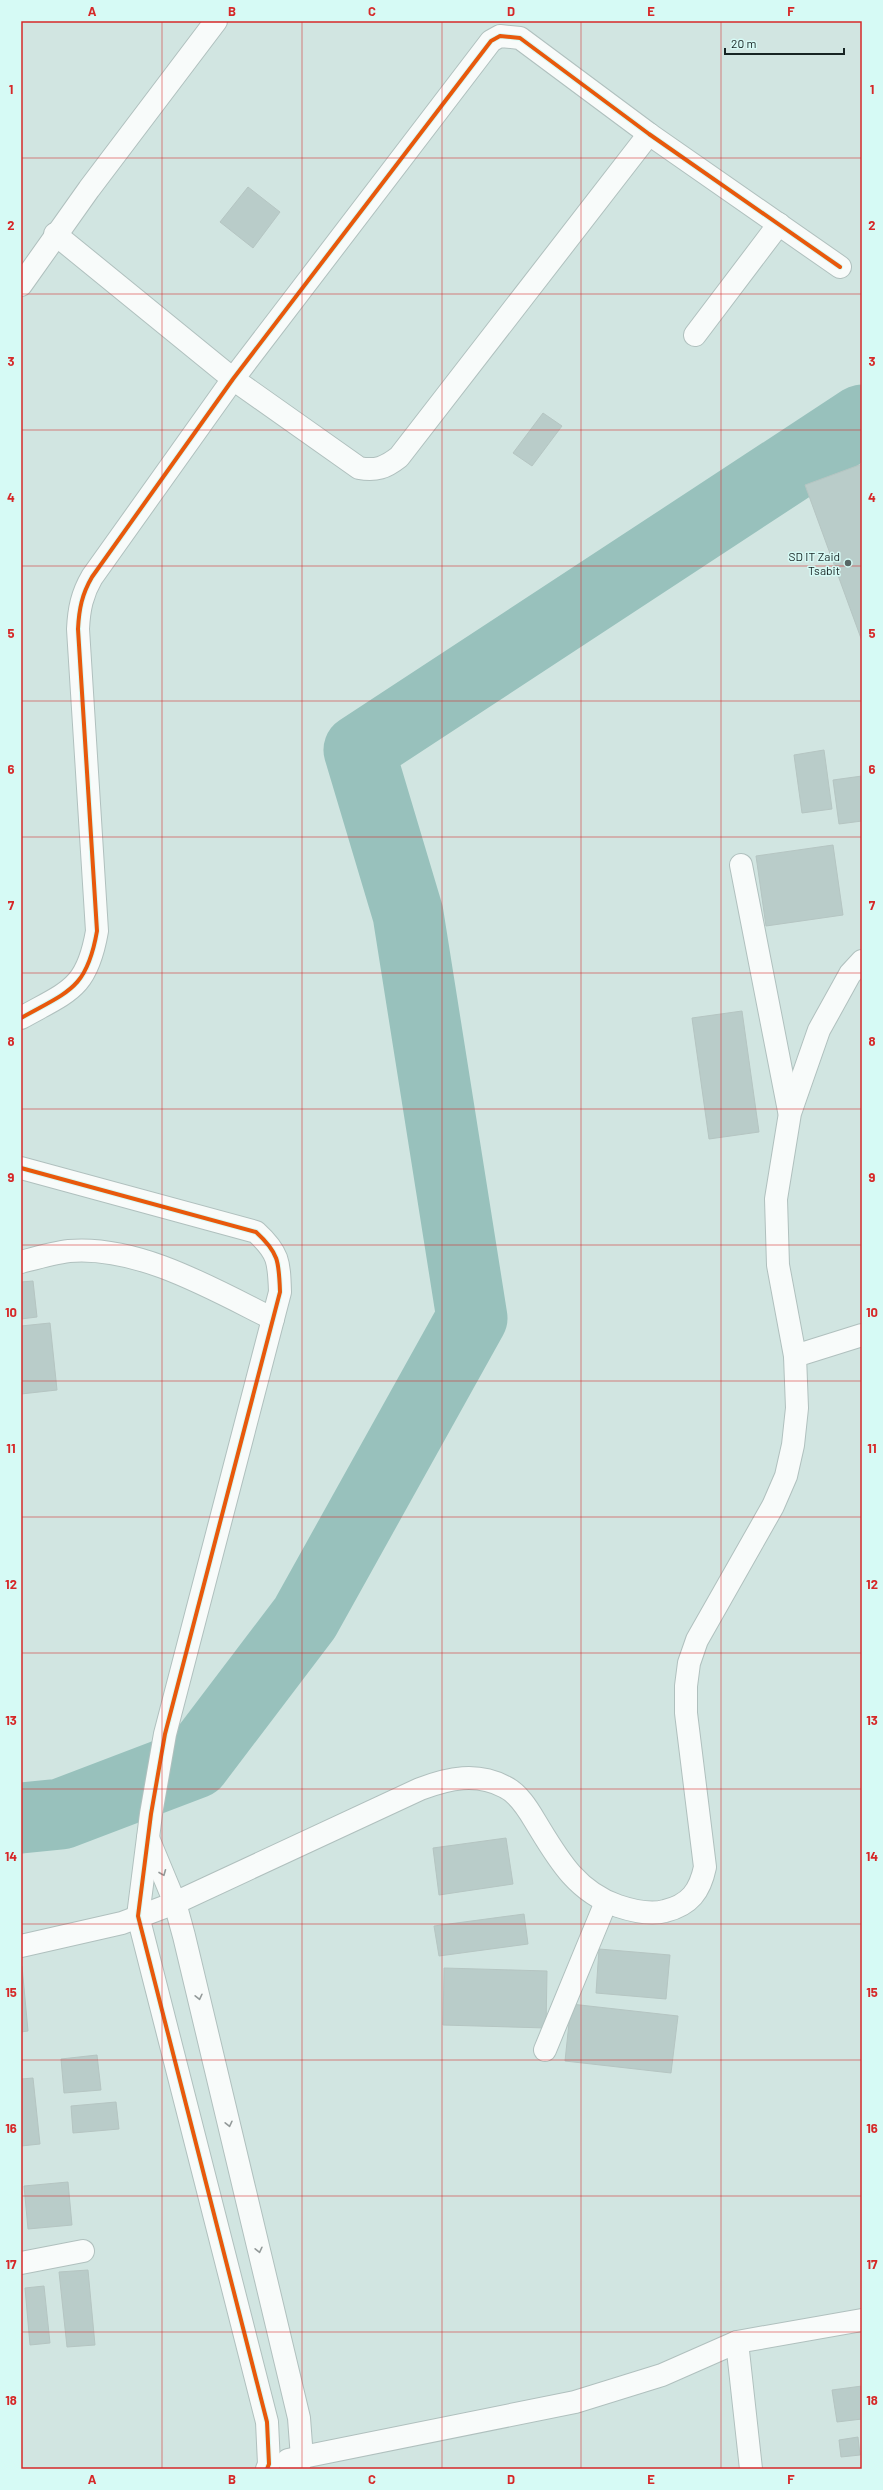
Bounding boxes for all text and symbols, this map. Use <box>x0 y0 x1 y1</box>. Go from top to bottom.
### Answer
text: A <box>88 3 97 19</box>
text: B <box>228 3 236 19</box>
text: C <box>368 3 376 19</box>
text: D <box>507 3 515 19</box>
text: E <box>647 3 655 19</box>
text: F <box>787 3 795 19</box>
scale bar <box>725 30 844 56</box>
text: 20 m <box>731 36 757 50</box>
text: 1 <box>9 81 13 97</box>
text: 1 <box>870 81 874 97</box>
text: 2 <box>7 217 15 233</box>
text: 2 <box>868 217 876 233</box>
text: 3 <box>7 353 15 369</box>
text: 3 <box>868 353 876 369</box>
text: 4 <box>7 489 15 505</box>
text: 4 <box>868 489 876 505</box>
place label: SD IT Zaid Tsabit <box>789 549 840 577</box>
marker: SD IT Zaid Tsabit <box>843 558 853 568</box>
text: 5 <box>7 625 15 641</box>
text: 5 <box>868 625 876 641</box>
text: 6 <box>8 761 15 777</box>
text: 6 <box>869 761 876 777</box>
text: 7 <box>8 897 15 913</box>
text: 7 <box>869 897 876 913</box>
text: 8 <box>7 1033 15 1049</box>
text: 8 <box>868 1033 876 1049</box>
text: 9 <box>8 1169 15 1185</box>
text: 9 <box>869 1169 876 1185</box>
text: 10 <box>5 1304 17 1320</box>
text: 10 <box>866 1304 878 1320</box>
text: 11 <box>6 1440 16 1456</box>
text: 11 <box>867 1440 877 1456</box>
text: 12 <box>5 1576 17 1592</box>
text: 12 <box>866 1576 878 1592</box>
text: 13 <box>5 1712 17 1728</box>
text: 13 <box>866 1712 878 1728</box>
text: 14 <box>5 1848 17 1864</box>
text: 14 <box>866 1848 878 1864</box>
one-way arrow <box>158 1869 166 1876</box>
text: 15 <box>5 1984 17 2000</box>
text: 15 <box>866 1984 878 2000</box>
one-way arrow <box>195 1994 203 2001</box>
text: 16 <box>5 2120 17 2136</box>
text: 16 <box>866 2120 878 2136</box>
one-way arrow <box>225 2121 233 2127</box>
one-way arrow <box>255 2247 263 2254</box>
text: 17 <box>5 2256 17 2272</box>
text: 17 <box>866 2256 878 2272</box>
text: 18 <box>5 2392 17 2408</box>
text: 18 <box>866 2392 878 2408</box>
text: A <box>88 2471 97 2487</box>
text: B <box>228 2471 236 2487</box>
text: C <box>368 2471 376 2487</box>
text: D <box>507 2471 515 2487</box>
text: E <box>647 2471 655 2487</box>
text: F <box>787 2471 795 2487</box>

